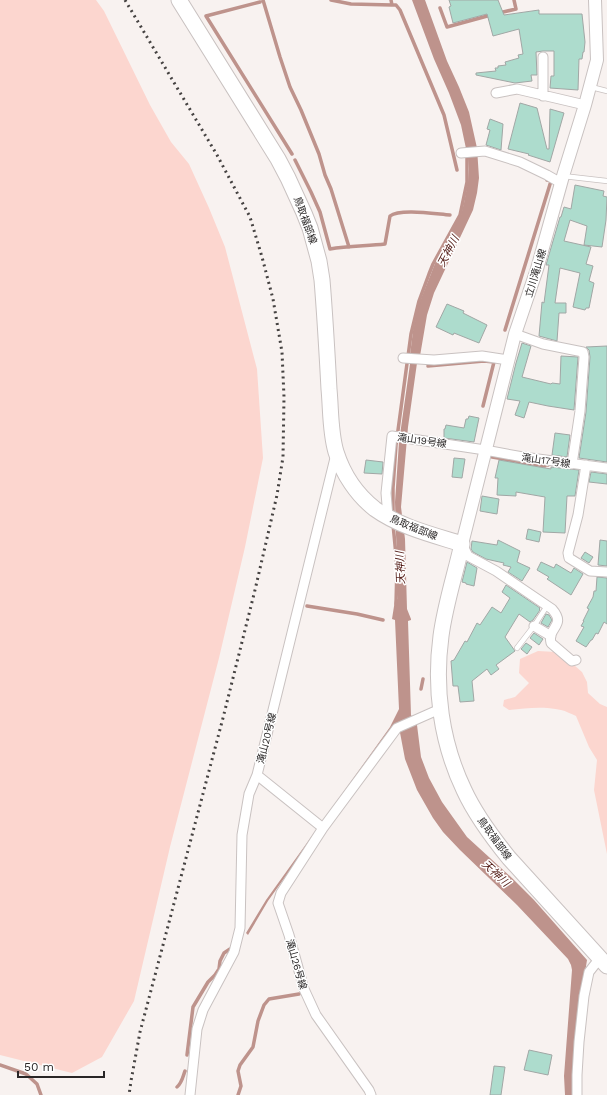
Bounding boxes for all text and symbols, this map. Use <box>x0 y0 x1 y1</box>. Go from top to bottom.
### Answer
street label: 鳥取福部線 <box>292 195 319 246</box>
water label: 天神川 <box>435 233 462 269</box>
street label: 立川滝山線 <box>523 248 548 299</box>
street label: 滝山19号線 <box>396 432 447 449</box>
street label: 滝山17号線 <box>521 452 571 469</box>
street label: 鳥取福部線 <box>389 513 439 542</box>
water label: 天神川 <box>393 550 408 585</box>
street label: 滝山20号線 <box>255 712 278 765</box>
street label: 鳥取福部線 <box>475 815 514 862</box>
water label: 天神川 <box>479 857 513 890</box>
street label: 滝山26号線 <box>284 938 309 991</box>
scale bar <box>18 1053 104 1079</box>
text: 50 m <box>24 1060 54 1074</box>

